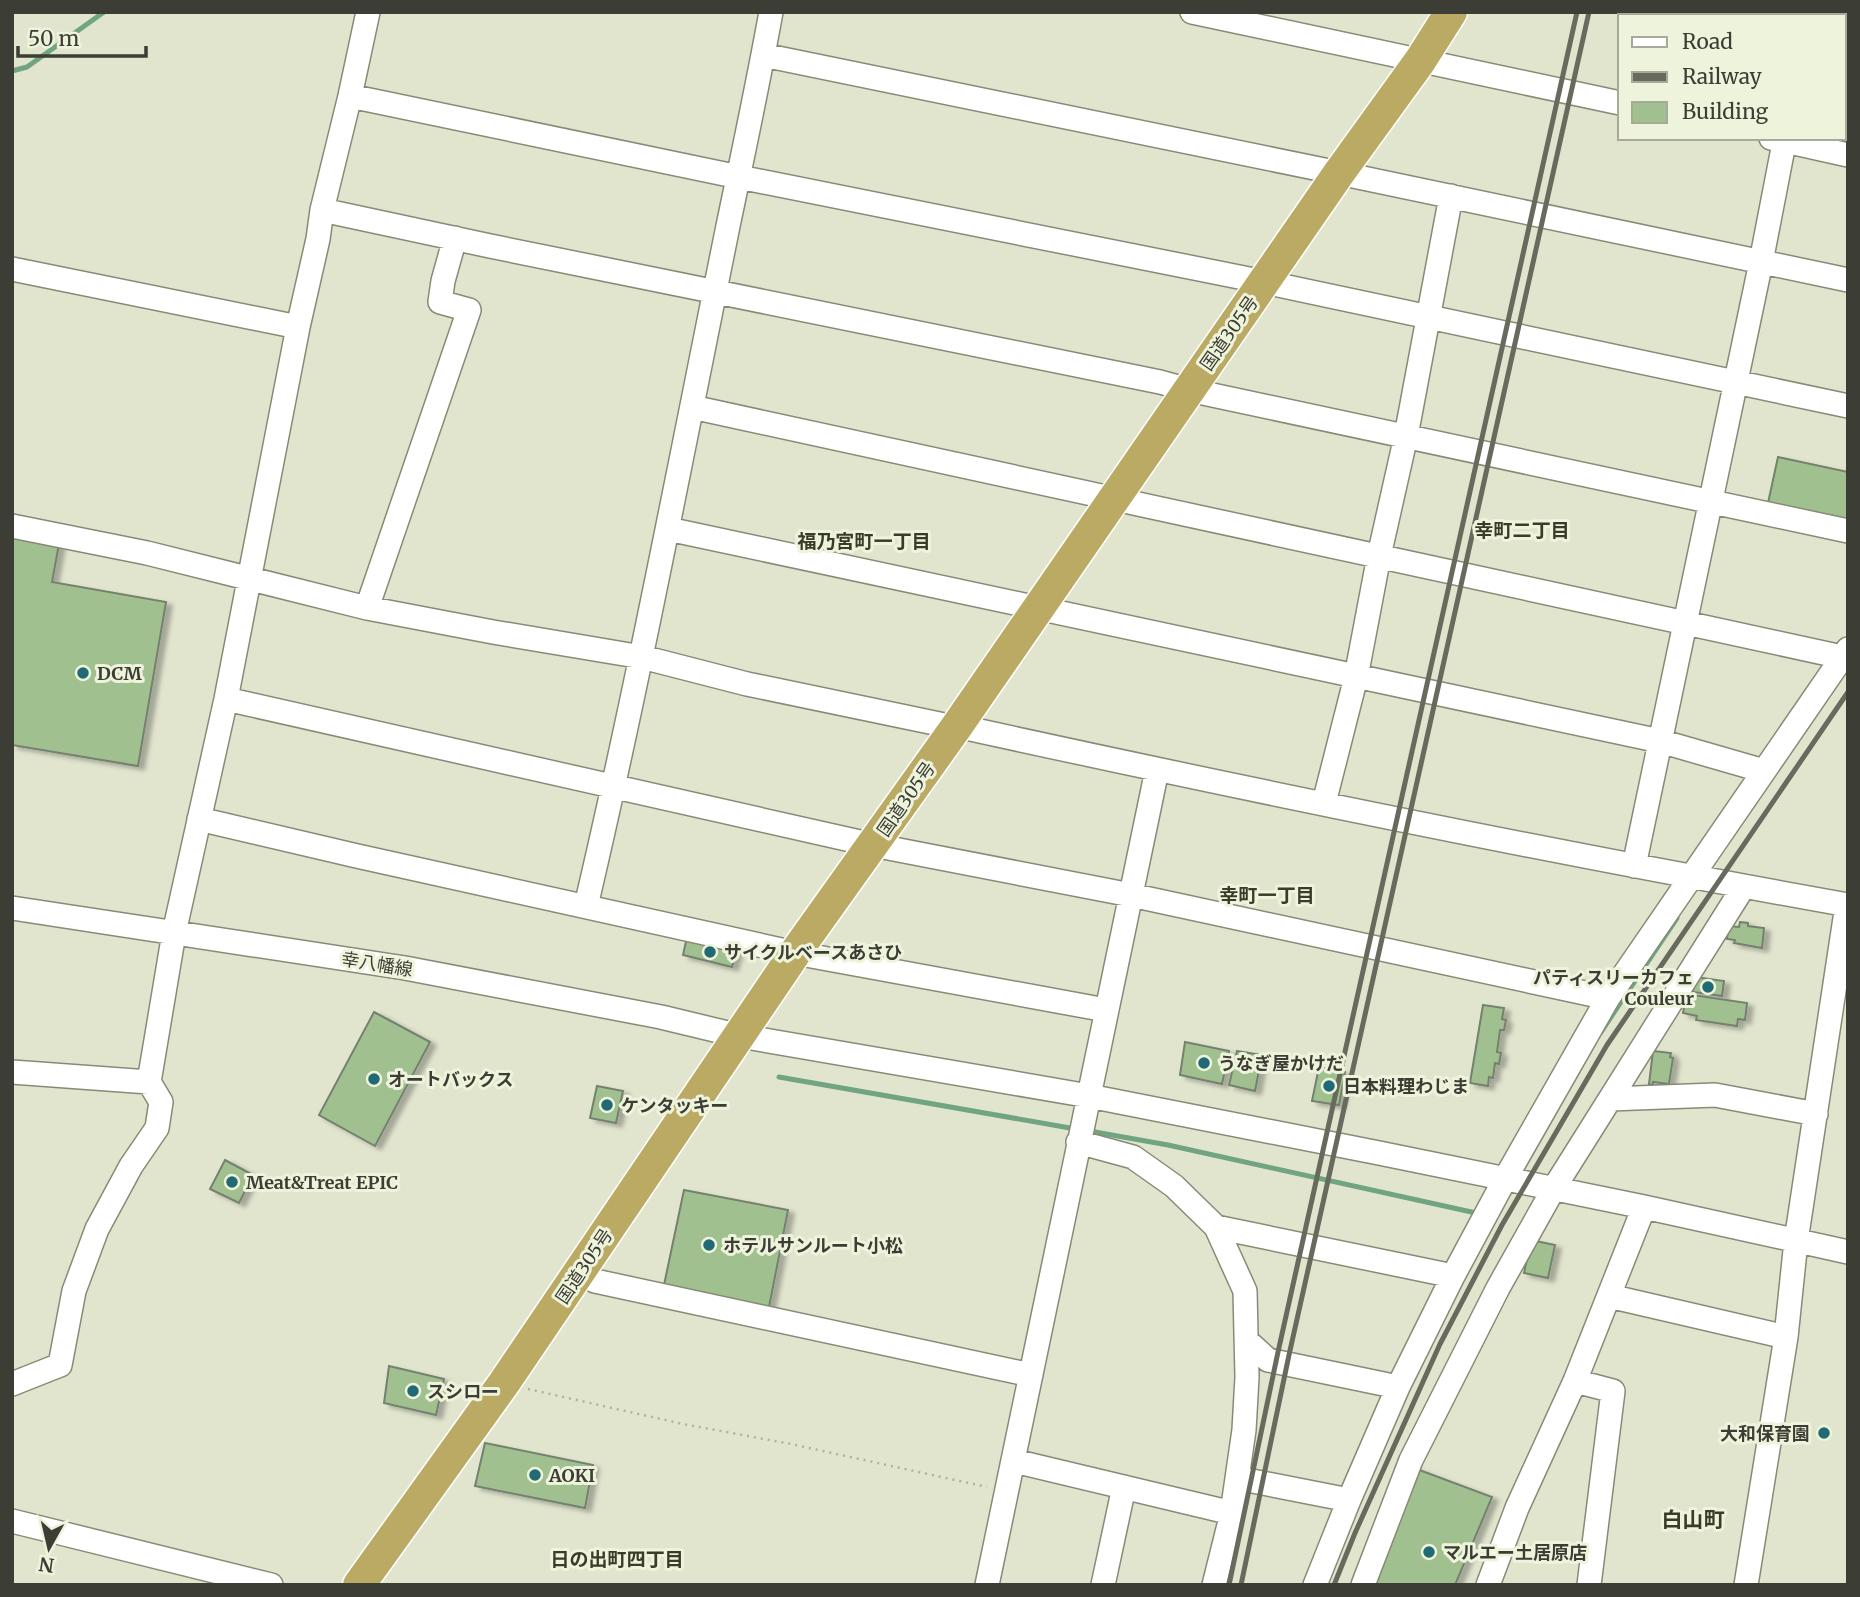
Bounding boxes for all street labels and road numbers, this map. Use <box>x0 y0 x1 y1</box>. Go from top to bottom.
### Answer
street label: 国道305号 <box>1195 291 1263 375</box>
street label: 国道305号 <box>872 757 940 841</box>
street label: 幸八幡線 <box>340 947 414 981</box>
street label: 国道305号 <box>550 1224 618 1308</box>

